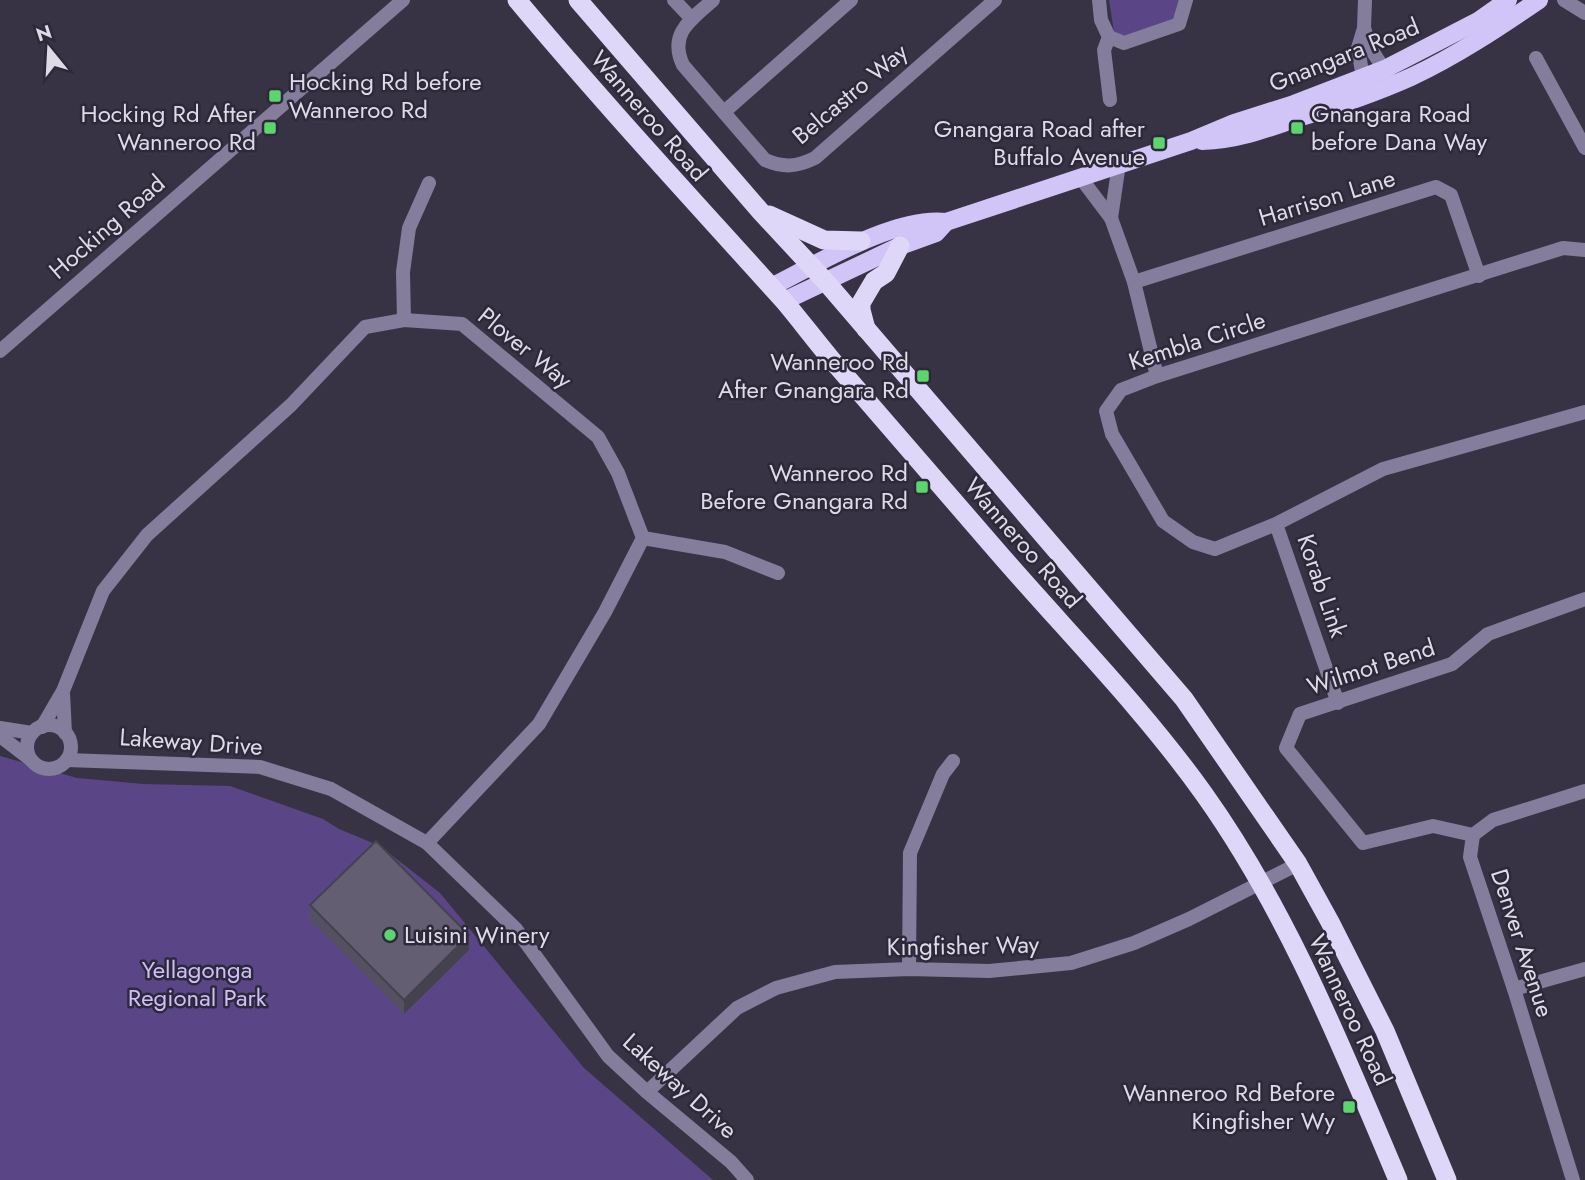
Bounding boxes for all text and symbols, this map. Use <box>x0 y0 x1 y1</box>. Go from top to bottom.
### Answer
street label: Gnangara Road <box>1263 8 1424 101</box>
north arrow <box>14 14 84 84</box>
text: N <box>33 18 55 48</box>
street label: Belcastro Way <box>784 35 915 152</box>
street label: Wanneroo Road <box>583 42 716 189</box>
place label: Hocking Rd before Wanneroo Rd <box>289 64 482 127</box>
marker: Hocking Rd before Wanneroo Rd <box>267 88 283 104</box>
place label: Hocking Rd After Wanneroo Rd <box>81 96 257 159</box>
place label: Gnangara Road before Dana Way <box>1311 96 1487 159</box>
place label: Gnangara Road after Buffalo Avenue <box>934 111 1146 174</box>
marker: Hocking Rd After Wanneroo Rd <box>262 120 278 136</box>
marker: Gnangara Road before Dana Way <box>1289 120 1305 136</box>
marker: Gnangara Road after Buffalo Avenue <box>1151 135 1167 151</box>
street label: Harrison Lane <box>1254 160 1400 235</box>
street label: Hocking Road <box>41 166 172 287</box>
street label: Plover Way <box>470 299 580 397</box>
street label: Kembla Circle <box>1124 302 1270 379</box>
place label: Wanneroo Rd After Gnangara Rd <box>718 344 909 407</box>
marker: Wanneroo Rd After Gnangara Rd <box>915 368 931 384</box>
place label: Wanneroo Rd Before Gnangara Rd <box>700 455 908 518</box>
street label: Wanneroo Road <box>957 469 1090 616</box>
marker: Wanneroo Rd Before Gnangara Rd <box>914 479 930 495</box>
street label: Korab Link <box>1289 530 1357 642</box>
street label: Wilmot Bend <box>1303 629 1439 704</box>
street label: Lakeway Drive <box>118 719 264 764</box>
street label: Denver Avenue <box>1482 864 1563 1021</box>
place label: Luisini Winery <box>404 917 550 952</box>
marker: Luisini Winery <box>382 927 398 943</box>
street label: Kingfisher Way <box>886 927 1040 964</box>
street label: Wanneroo Road <box>1300 928 1401 1091</box>
park label: Yellagonga Regional Park <box>128 952 267 1015</box>
street label: Lakeway Drive <box>615 1025 745 1147</box>
place label: Wanneroo Rd Before Kingfisher Wy <box>1123 1075 1335 1138</box>
marker: Wanneroo Rd Before Kingfisher Wy <box>1341 1099 1357 1115</box>

